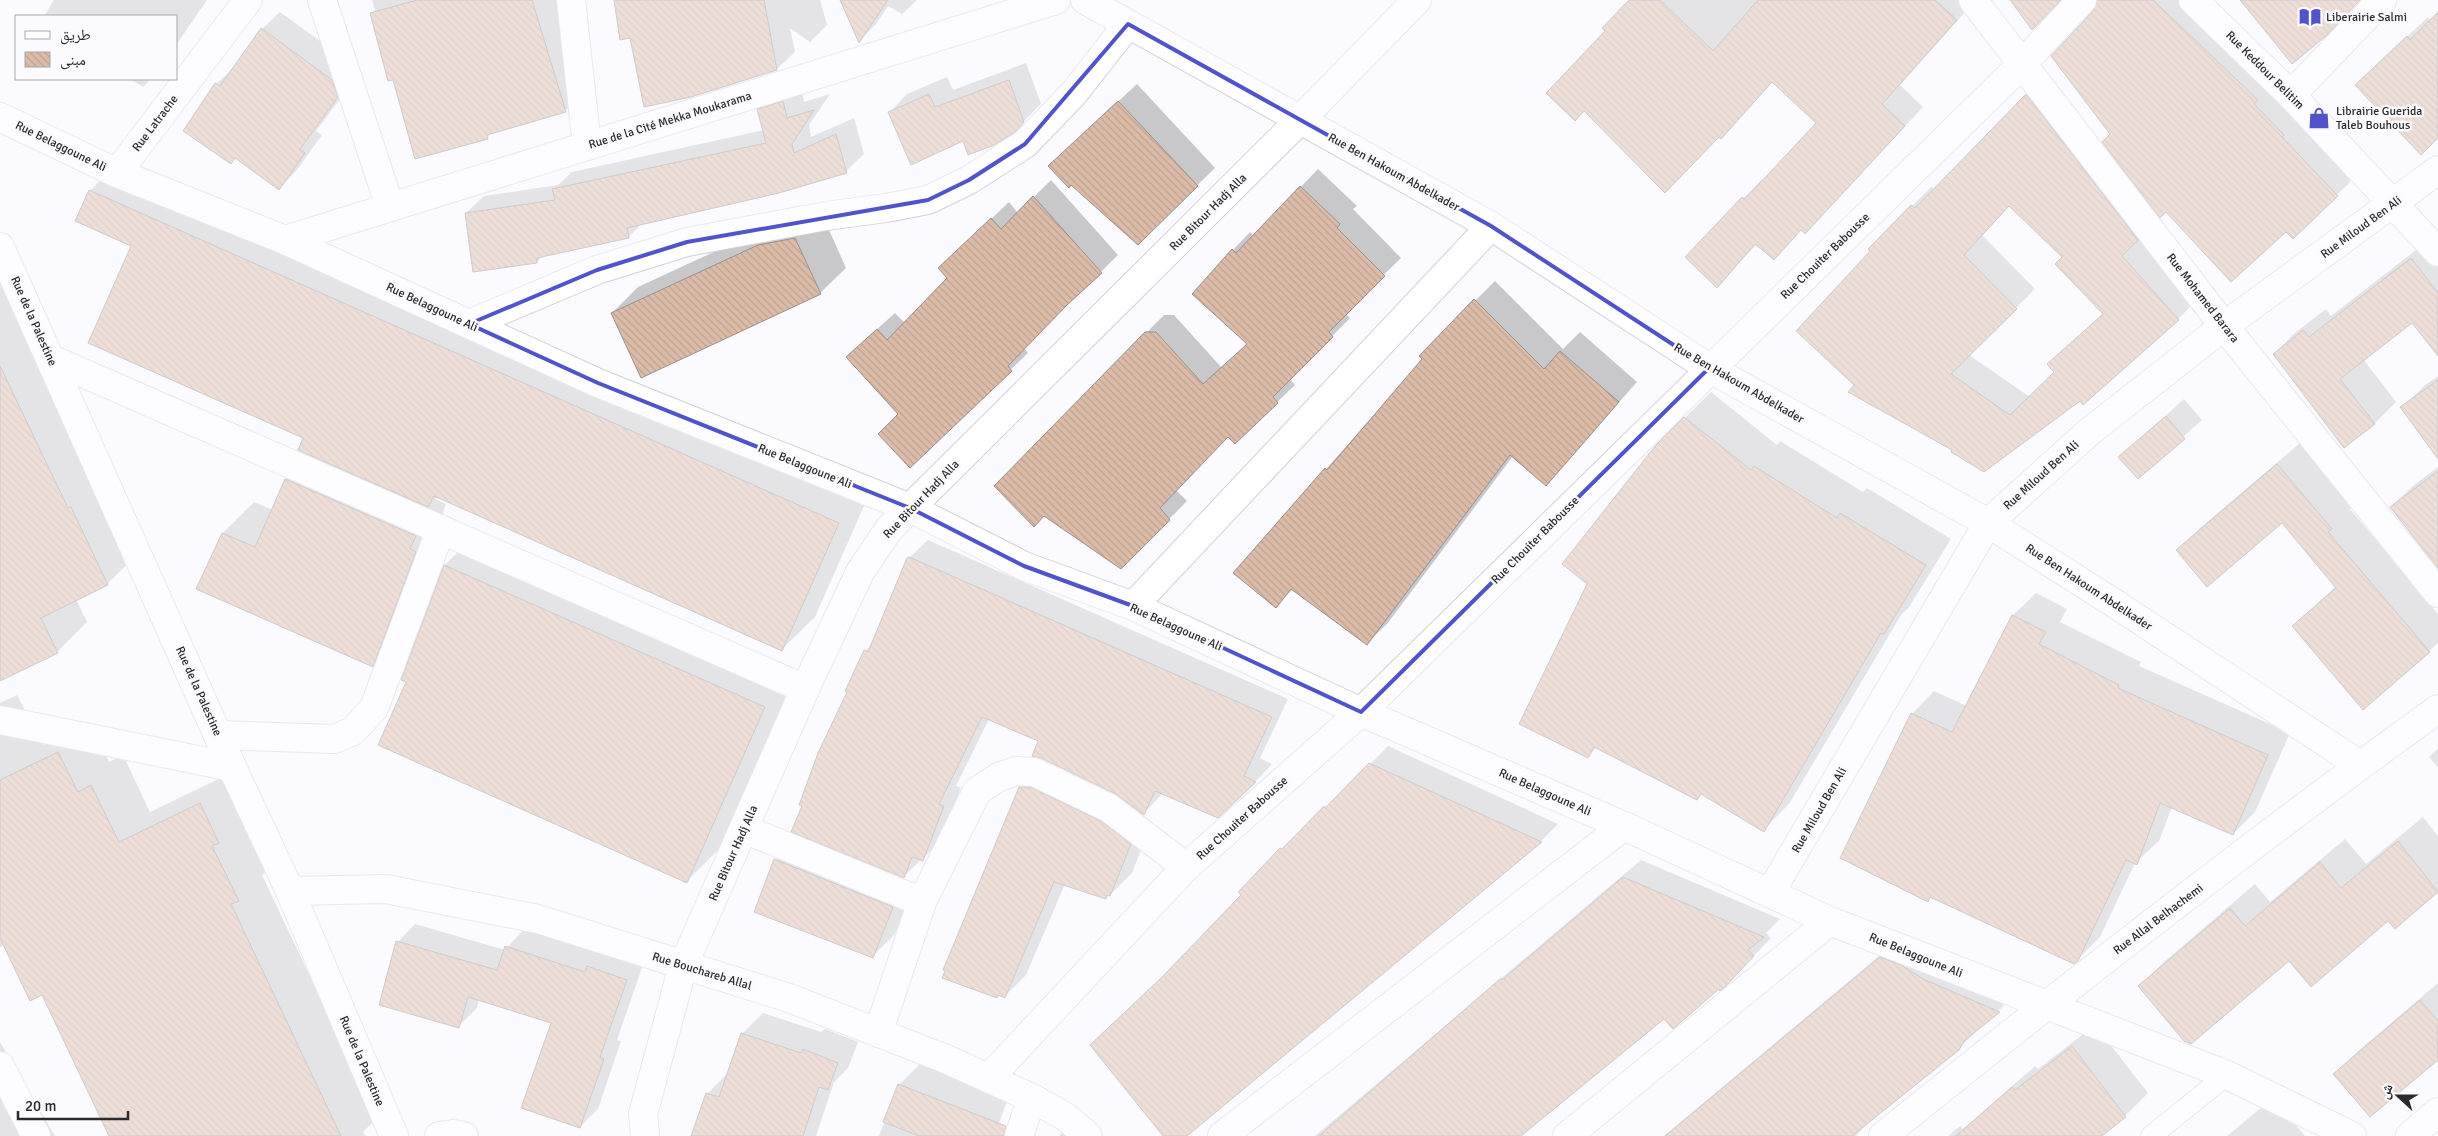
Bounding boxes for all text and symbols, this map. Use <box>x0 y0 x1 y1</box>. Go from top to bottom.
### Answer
library icon: Liberairie Salmi <box>2297 4 2323 30</box>
place label: Liberairie Salmi <box>2326 10 2407 25</box>
legend <box>15 15 178 80</box>
text: طريق <box>60 26 91 45</box>
street label: Rue Keddour Belitim <box>2222 28 2307 113</box>
text: مبنى <box>60 51 86 70</box>
street label: Rue de la Cité Mekka Moukarama <box>587 88 753 152</box>
street label: Rue Latrache <box>129 92 182 155</box>
place label: Librairie Guerida Taleb Bouhous <box>2336 104 2422 133</box>
shop icon: Librairie Guerida Taleb Bouhous <box>2306 105 2332 131</box>
street label: Rue Belaggoune Ali <box>13 118 109 175</box>
street label: Rue Ben Hakoum Abdelkader <box>1325 130 1463 215</box>
street label: Rue Bitour Hadj Alla <box>1167 171 1250 254</box>
street label: Rue Miloud Ben Ali <box>2318 193 2405 262</box>
street label: Rue Chouiter Babousse <box>1778 210 1873 303</box>
street label: Rue Mohamed Barara <box>2163 251 2242 346</box>
street label: Rue de la Palestine <box>7 274 60 368</box>
street label: Rue Belaggoune Ali <box>383 280 480 335</box>
street label: Rue Ben Hakoum Abdelkader <box>1671 340 1807 427</box>
street label: Rue Miloud Ben Ali <box>2000 437 2082 513</box>
street label: Rue Belaggoune Ali <box>756 441 854 492</box>
street label: Rue Bitour Hadj Alla <box>880 457 963 542</box>
street label: Rue Chouiter Babousse <box>1488 493 1582 587</box>
street label: Rue Ben Hakoum Abdelkader <box>2023 541 2155 634</box>
street label: Rue Belaggoune Ali <box>1127 600 1224 655</box>
street label: Rue de la Palestine <box>172 644 225 738</box>
street label: Rue Belaggoune Ali <box>1496 765 1593 820</box>
street label: Rue Miloud Ben Ali <box>1789 765 1850 856</box>
street label: Rue Chouiter Babousse <box>1193 773 1291 863</box>
street label: Rue Bitour Hadj Alla <box>706 803 761 903</box>
street label: Rue Allal Belhachemi <box>2110 881 2206 958</box>
street label: Rue Belaggoune Ali <box>1867 930 1965 981</box>
street label: Rue Bouchareb Allal <box>650 949 754 994</box>
street label: Rue de la Palestine <box>336 1014 387 1109</box>
north arrow <box>2373 1071 2423 1121</box>
text: ش <box>2376 1081 2397 1102</box>
scale bar <box>18 1088 128 1120</box>
text: 20 m <box>25 1097 56 1115</box>

